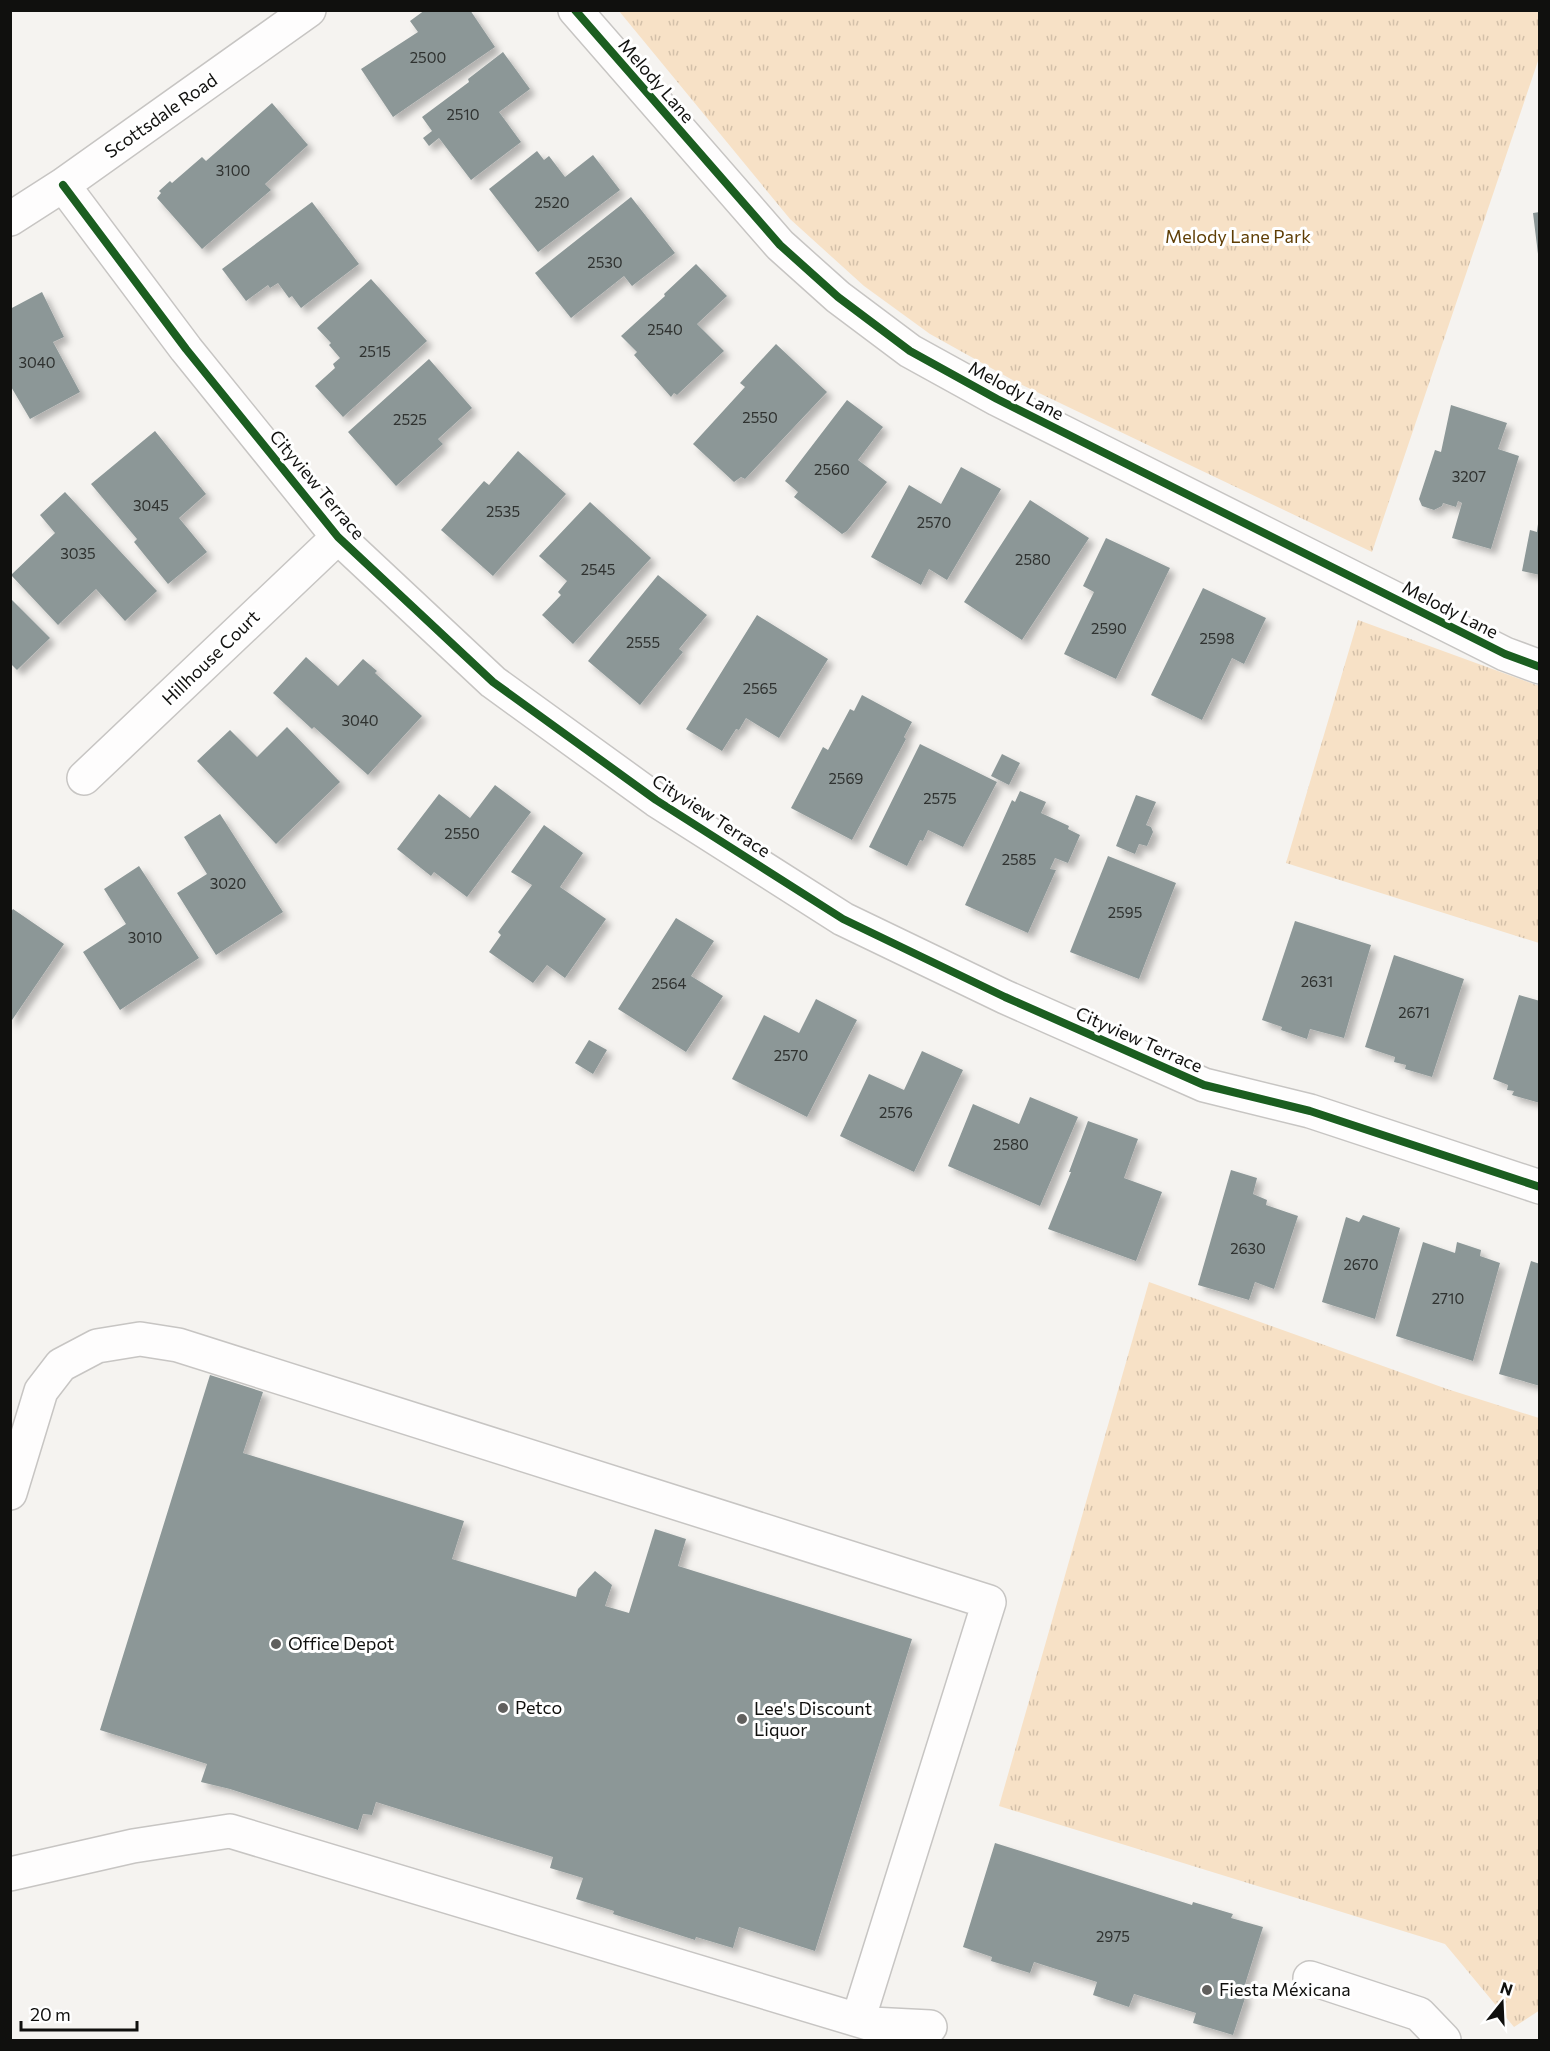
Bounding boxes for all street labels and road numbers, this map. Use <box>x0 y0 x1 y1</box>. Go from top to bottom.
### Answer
street label: Melody Lane <box>614 34 699 127</box>
street label: Scottsdale Road <box>100 68 221 162</box>
street label: Melody Lane <box>965 356 1068 424</box>
street label: Cityview Terrace <box>266 425 370 544</box>
street label: Melody Lane <box>1399 576 1502 643</box>
street label: Hillhouse Court <box>157 605 264 709</box>
street label: Cityview Terrace <box>648 769 775 862</box>
street label: Cityview Terrace <box>1073 1001 1206 1077</box>

